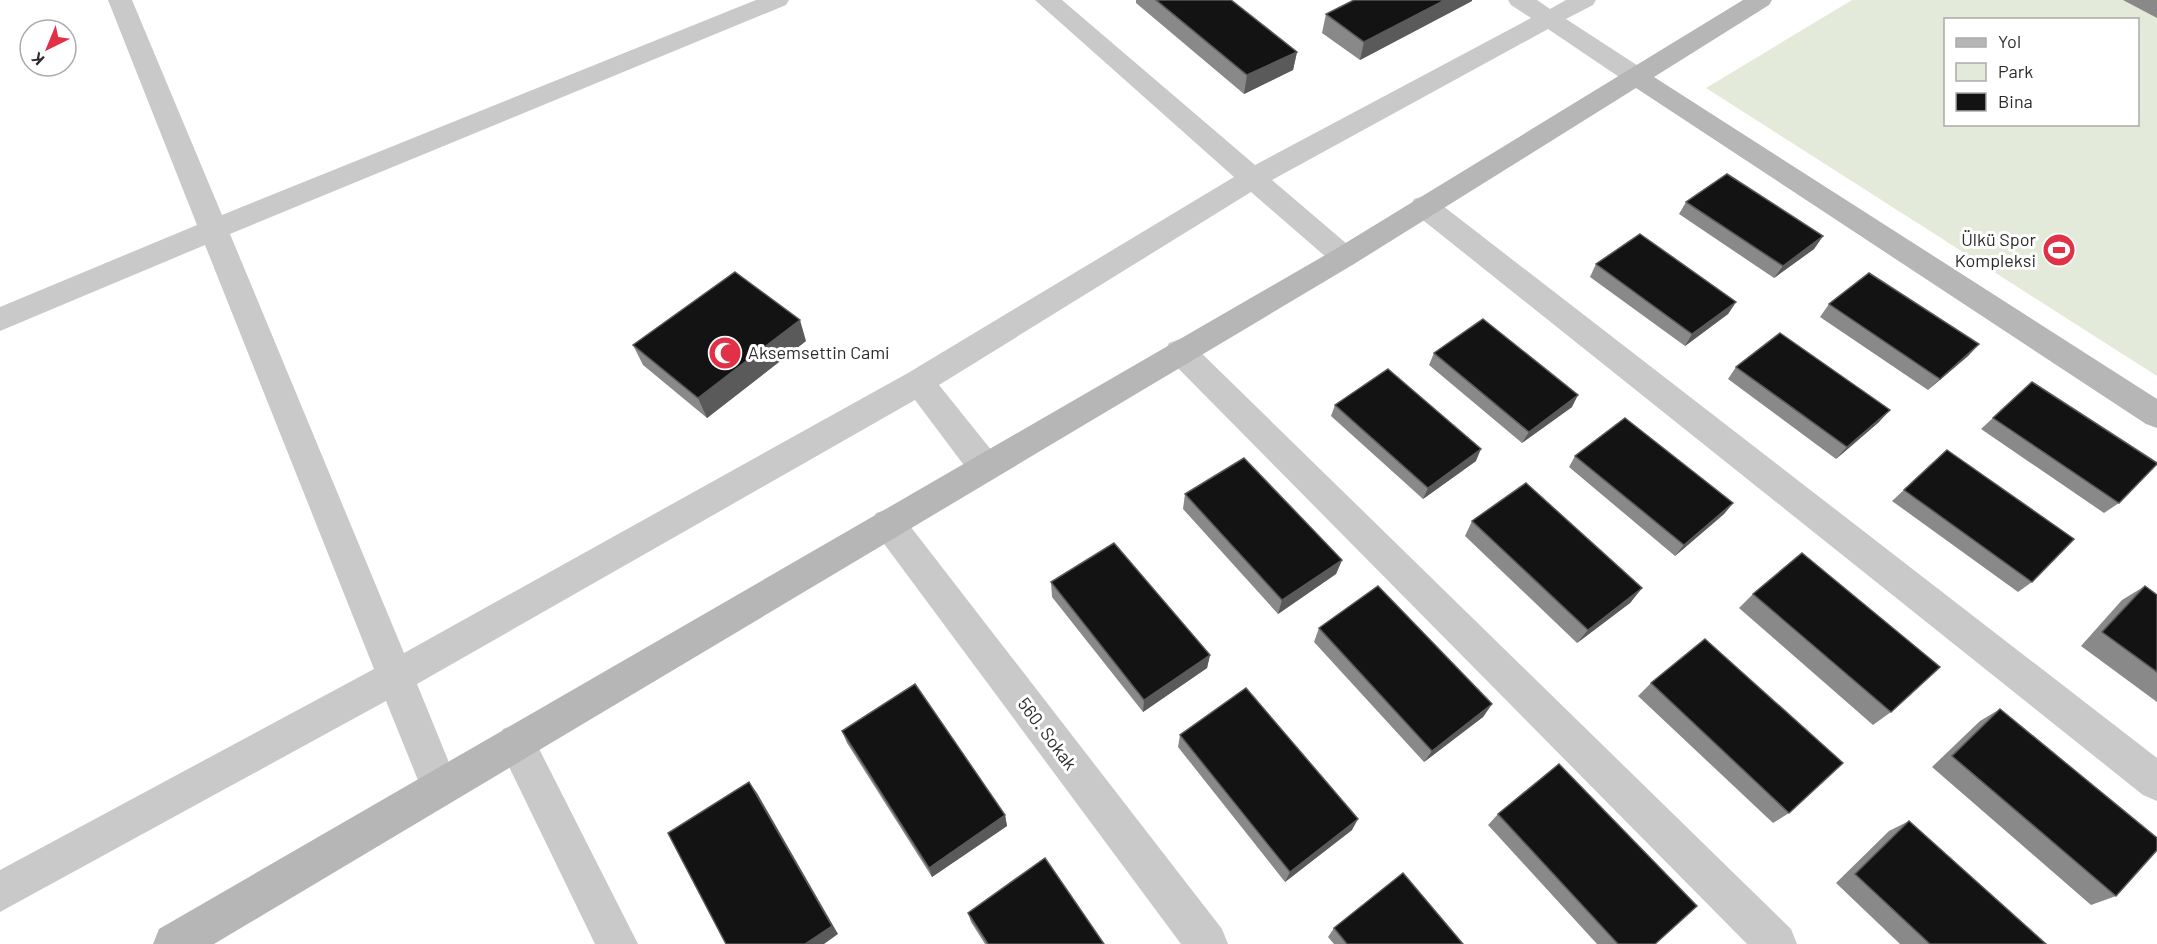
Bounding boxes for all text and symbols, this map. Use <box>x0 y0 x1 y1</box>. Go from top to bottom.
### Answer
north arrow <box>18 18 78 78</box>
legend <box>1944 18 2139 126</box>
text: Yol <box>1998 30 2021 52</box>
text: K <box>27 49 48 70</box>
text: Park <box>1998 60 2033 82</box>
text: Bina <box>1998 90 2033 112</box>
place label: Ülkü Spor Kompleksi <box>1955 228 2036 271</box>
sports icon: Ülkü Spor Kompleksi <box>2041 232 2077 268</box>
mosque icon: Aksemsettin Cami <box>707 335 743 371</box>
place label: Aksemsettin Cami <box>748 341 890 363</box>
street label: 560. Sokak <box>1014 693 1082 774</box>

